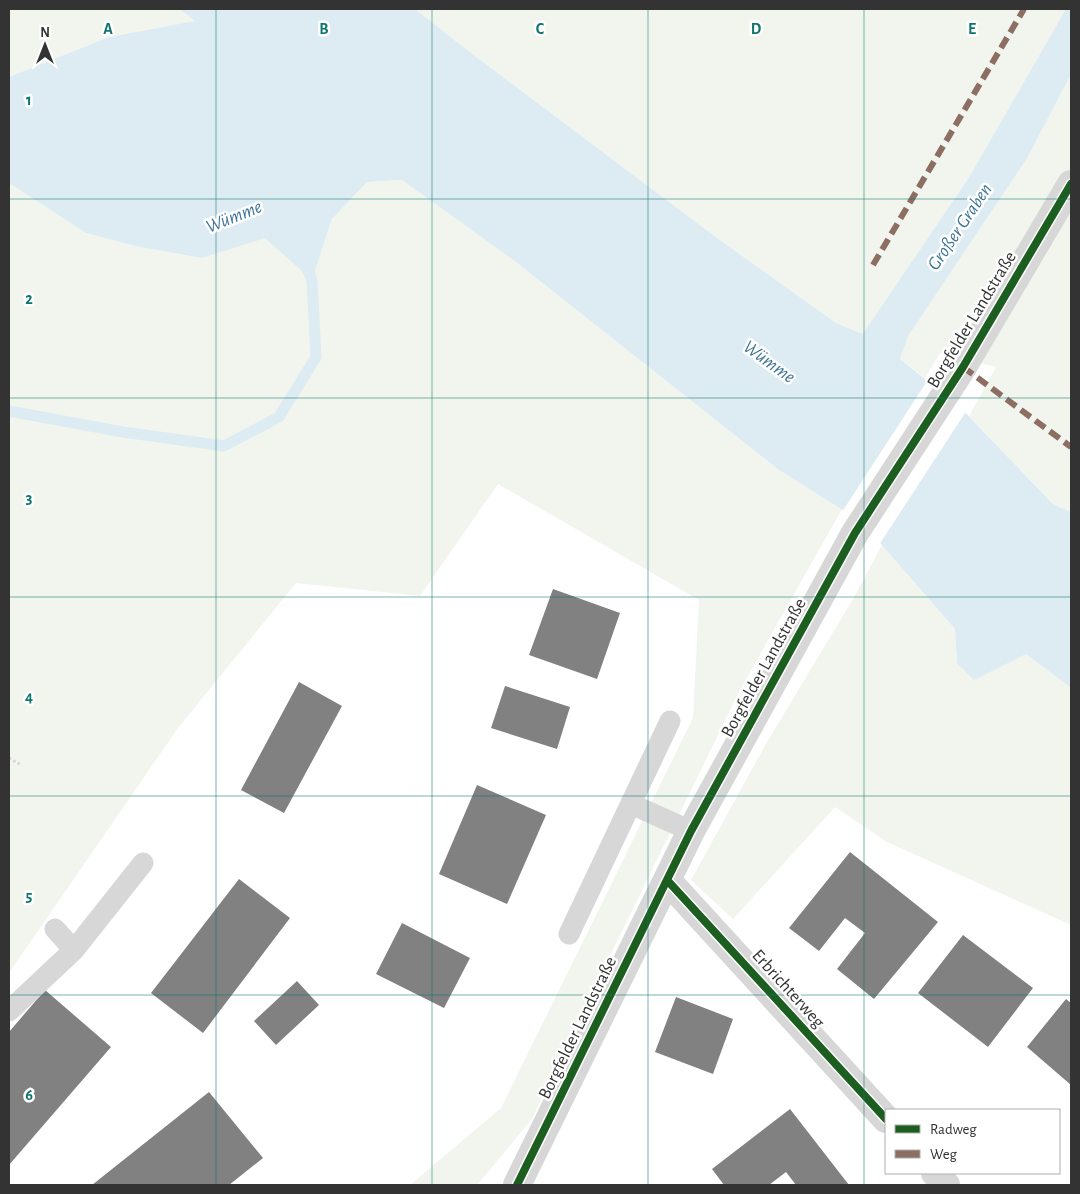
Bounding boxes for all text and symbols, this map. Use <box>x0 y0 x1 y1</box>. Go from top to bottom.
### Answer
north arrow <box>20 20 70 70</box>
text: A <box>103 21 113 37</box>
text: B <box>319 21 329 37</box>
text: C <box>536 21 545 37</box>
text: D <box>751 21 762 37</box>
text: E <box>968 21 976 37</box>
text: N <box>40 26 50 40</box>
text: 1 <box>26 92 32 108</box>
water label: Großer Graben <box>924 180 996 274</box>
water label: Wümme <box>203 197 265 237</box>
street label: Borgfelder Landstraße <box>924 249 1020 391</box>
text: 2 <box>25 291 33 307</box>
water label: Wümme <box>740 337 798 387</box>
text: 3 <box>26 490 33 506</box>
street label: Borgfelder Landstraße <box>718 595 810 741</box>
text: 4 <box>25 689 33 705</box>
text: 5 <box>26 888 33 904</box>
street label: Erbrichterweg <box>748 946 828 1032</box>
street label: Borgfelder Landstraße <box>536 954 620 1102</box>
text: 6 <box>25 1087 33 1103</box>
legend <box>885 1109 1060 1174</box>
text: Radweg <box>930 1122 977 1137</box>
text: Weg <box>930 1147 958 1162</box>

